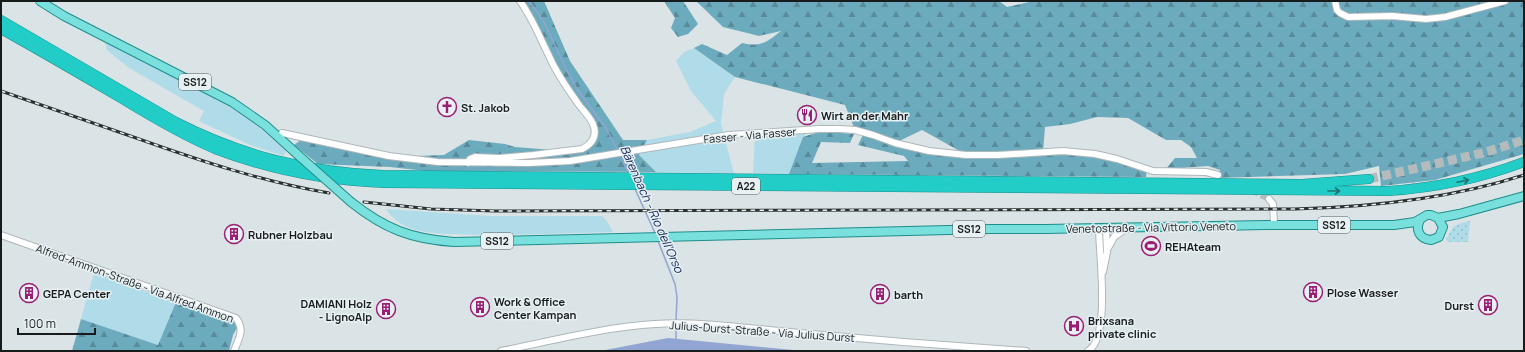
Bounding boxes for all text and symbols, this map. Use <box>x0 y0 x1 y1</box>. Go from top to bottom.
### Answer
road number: SS12 <box>179 74 211 90</box>
church icon: St. Jakob <box>436 96 458 118</box>
place label: St. Jakob <box>461 100 510 115</box>
restaurant icon: Wirt an der Mahr <box>796 104 818 126</box>
place label: Wirt an der Mahr <box>821 108 909 123</box>
street label: Fasser - Via Fasser <box>703 123 797 147</box>
water label: Bärenbach - Rio dell’Orso <box>616 143 688 276</box>
one-way arrow <box>1456 177 1469 185</box>
road number: A22 <box>732 178 760 194</box>
one-way arrow <box>1327 187 1340 195</box>
road number: SS12 <box>1318 217 1350 233</box>
street label: Venetostraße - Via Vittorio Veneto <box>1066 218 1237 236</box>
road number: SS12 <box>953 221 985 237</box>
building icon: Rubner Holzbau <box>223 223 245 245</box>
place label: Rubner Holzbau <box>248 227 333 242</box>
road number: SS12 <box>481 233 513 249</box>
sports icon: REHAteam <box>1140 235 1162 257</box>
place label: REHAteam <box>1165 239 1221 254</box>
street label: Alfred-Ammon-Straße - Via Alfred Ammon <box>34 240 236 326</box>
building icon: Plose Wasser <box>1302 281 1324 303</box>
building icon: GEPA Center <box>18 282 40 304</box>
building icon: barth <box>869 283 891 305</box>
place label: Plose Wasser <box>1327 285 1399 300</box>
place label: GEPA Center <box>43 286 111 301</box>
place label: barth <box>894 287 923 302</box>
place label: Work & Office Center Kampan <box>494 294 577 322</box>
building icon: Durst <box>1477 294 1499 316</box>
place label: DAMIANI Holz - LignoAlp <box>300 296 372 324</box>
building icon: Work & Office Center Kampan <box>469 296 491 318</box>
building icon: DAMIANI Holz - LignoAlp <box>375 298 397 320</box>
place label: Durst <box>1445 298 1474 313</box>
scale bar <box>18 310 95 336</box>
place label: Brixsana private clinic <box>1088 313 1156 341</box>
text: 100 m <box>24 315 56 332</box>
hospital icon: Brixsana private clinic <box>1063 315 1085 337</box>
street label: Julius-Durst-Straße - Via Julius Durst <box>669 317 855 345</box>

